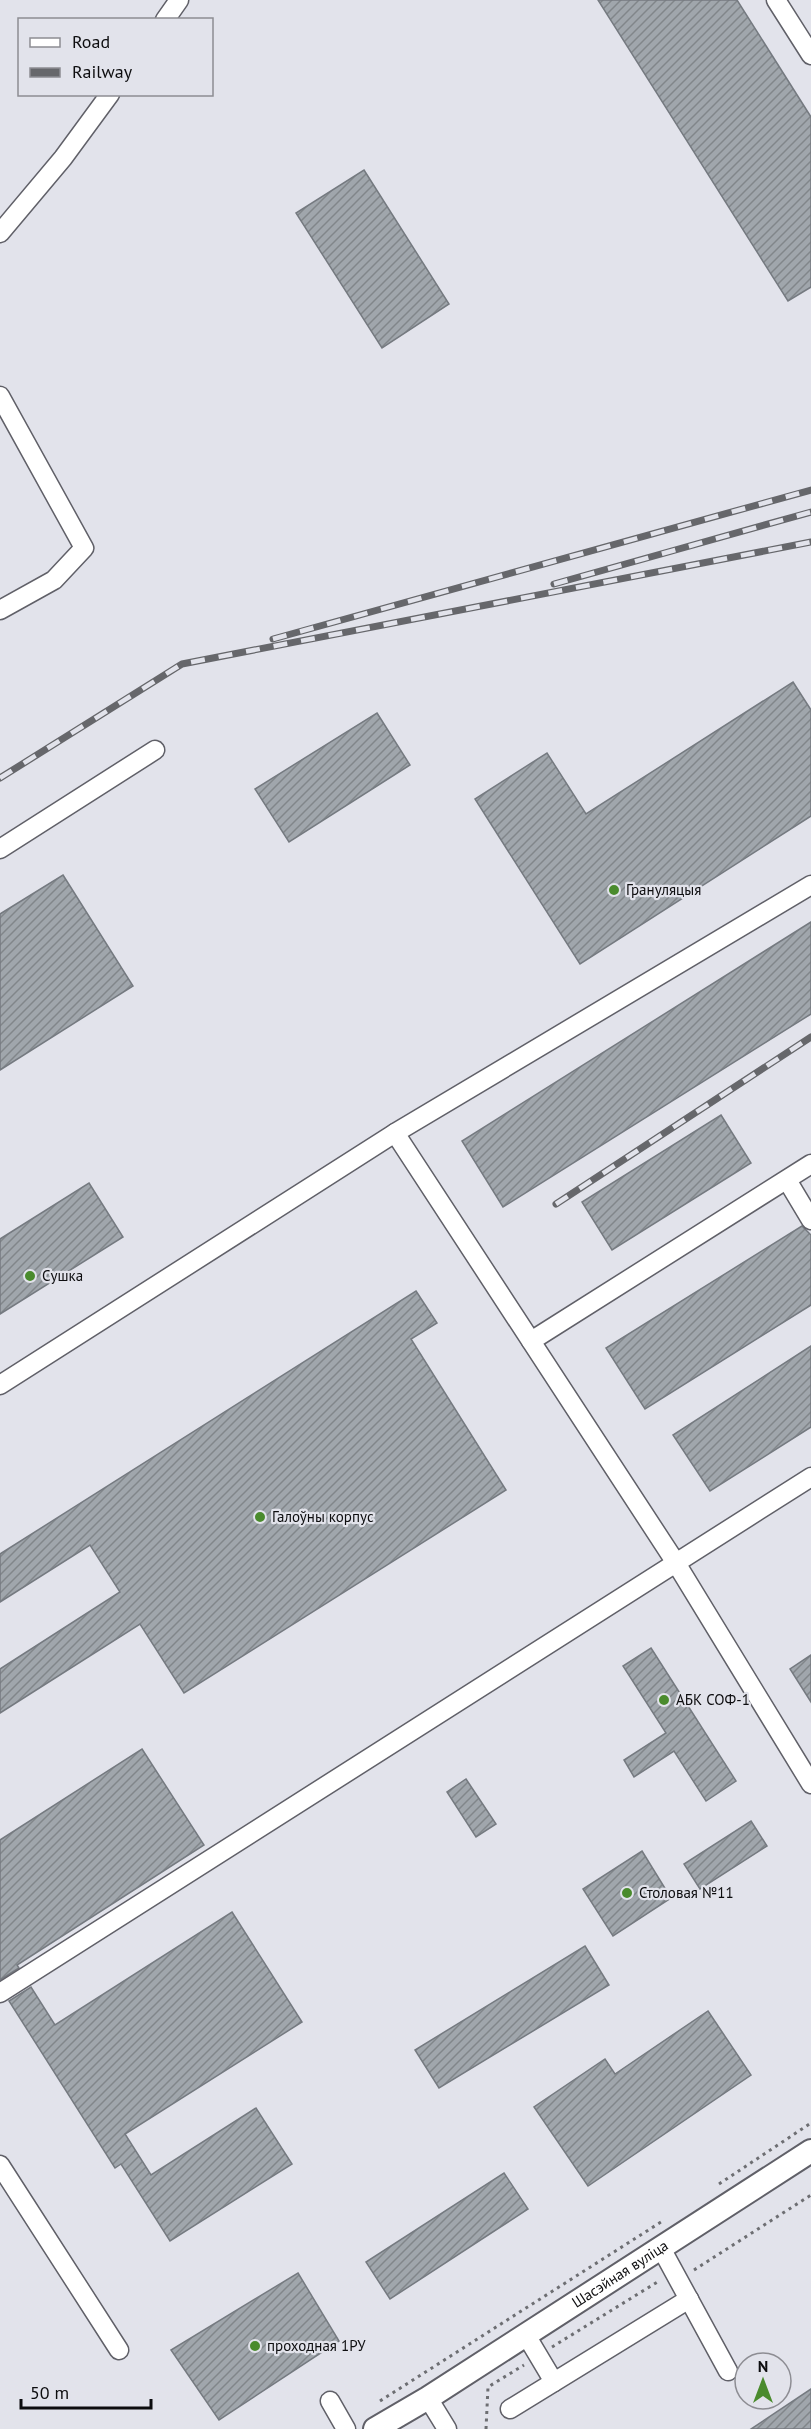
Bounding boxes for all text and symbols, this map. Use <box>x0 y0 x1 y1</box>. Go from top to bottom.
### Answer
legend <box>18 18 213 96</box>
text: Road <box>72 30 110 53</box>
text: Railway <box>72 60 133 83</box>
place label: Грануляцыя <box>626 880 701 899</box>
marker: Грануляцыя <box>607 883 621 897</box>
place label: Сушка <box>42 1266 83 1285</box>
marker: Сушка <box>23 1269 37 1283</box>
place label: Галоўны корпус <box>272 1507 374 1526</box>
marker: Галоўны корпус <box>253 1510 267 1524</box>
place label: АБК СОФ-1 <box>676 1690 750 1709</box>
marker: АБК СОФ-1 <box>657 1693 671 1707</box>
place label: Столовая №11 <box>639 1883 734 1902</box>
marker: Столовая №11 <box>620 1886 634 1900</box>
street label: Шасэйная вуліца <box>568 2236 672 2312</box>
place label: проходная 1РУ <box>267 2336 366 2355</box>
marker: проходная 1РУ <box>248 2339 262 2353</box>
north arrow <box>733 2351 793 2411</box>
text: N <box>758 2356 768 2376</box>
scale bar <box>21 2372 152 2410</box>
text: 50 m <box>30 2381 69 2404</box>

